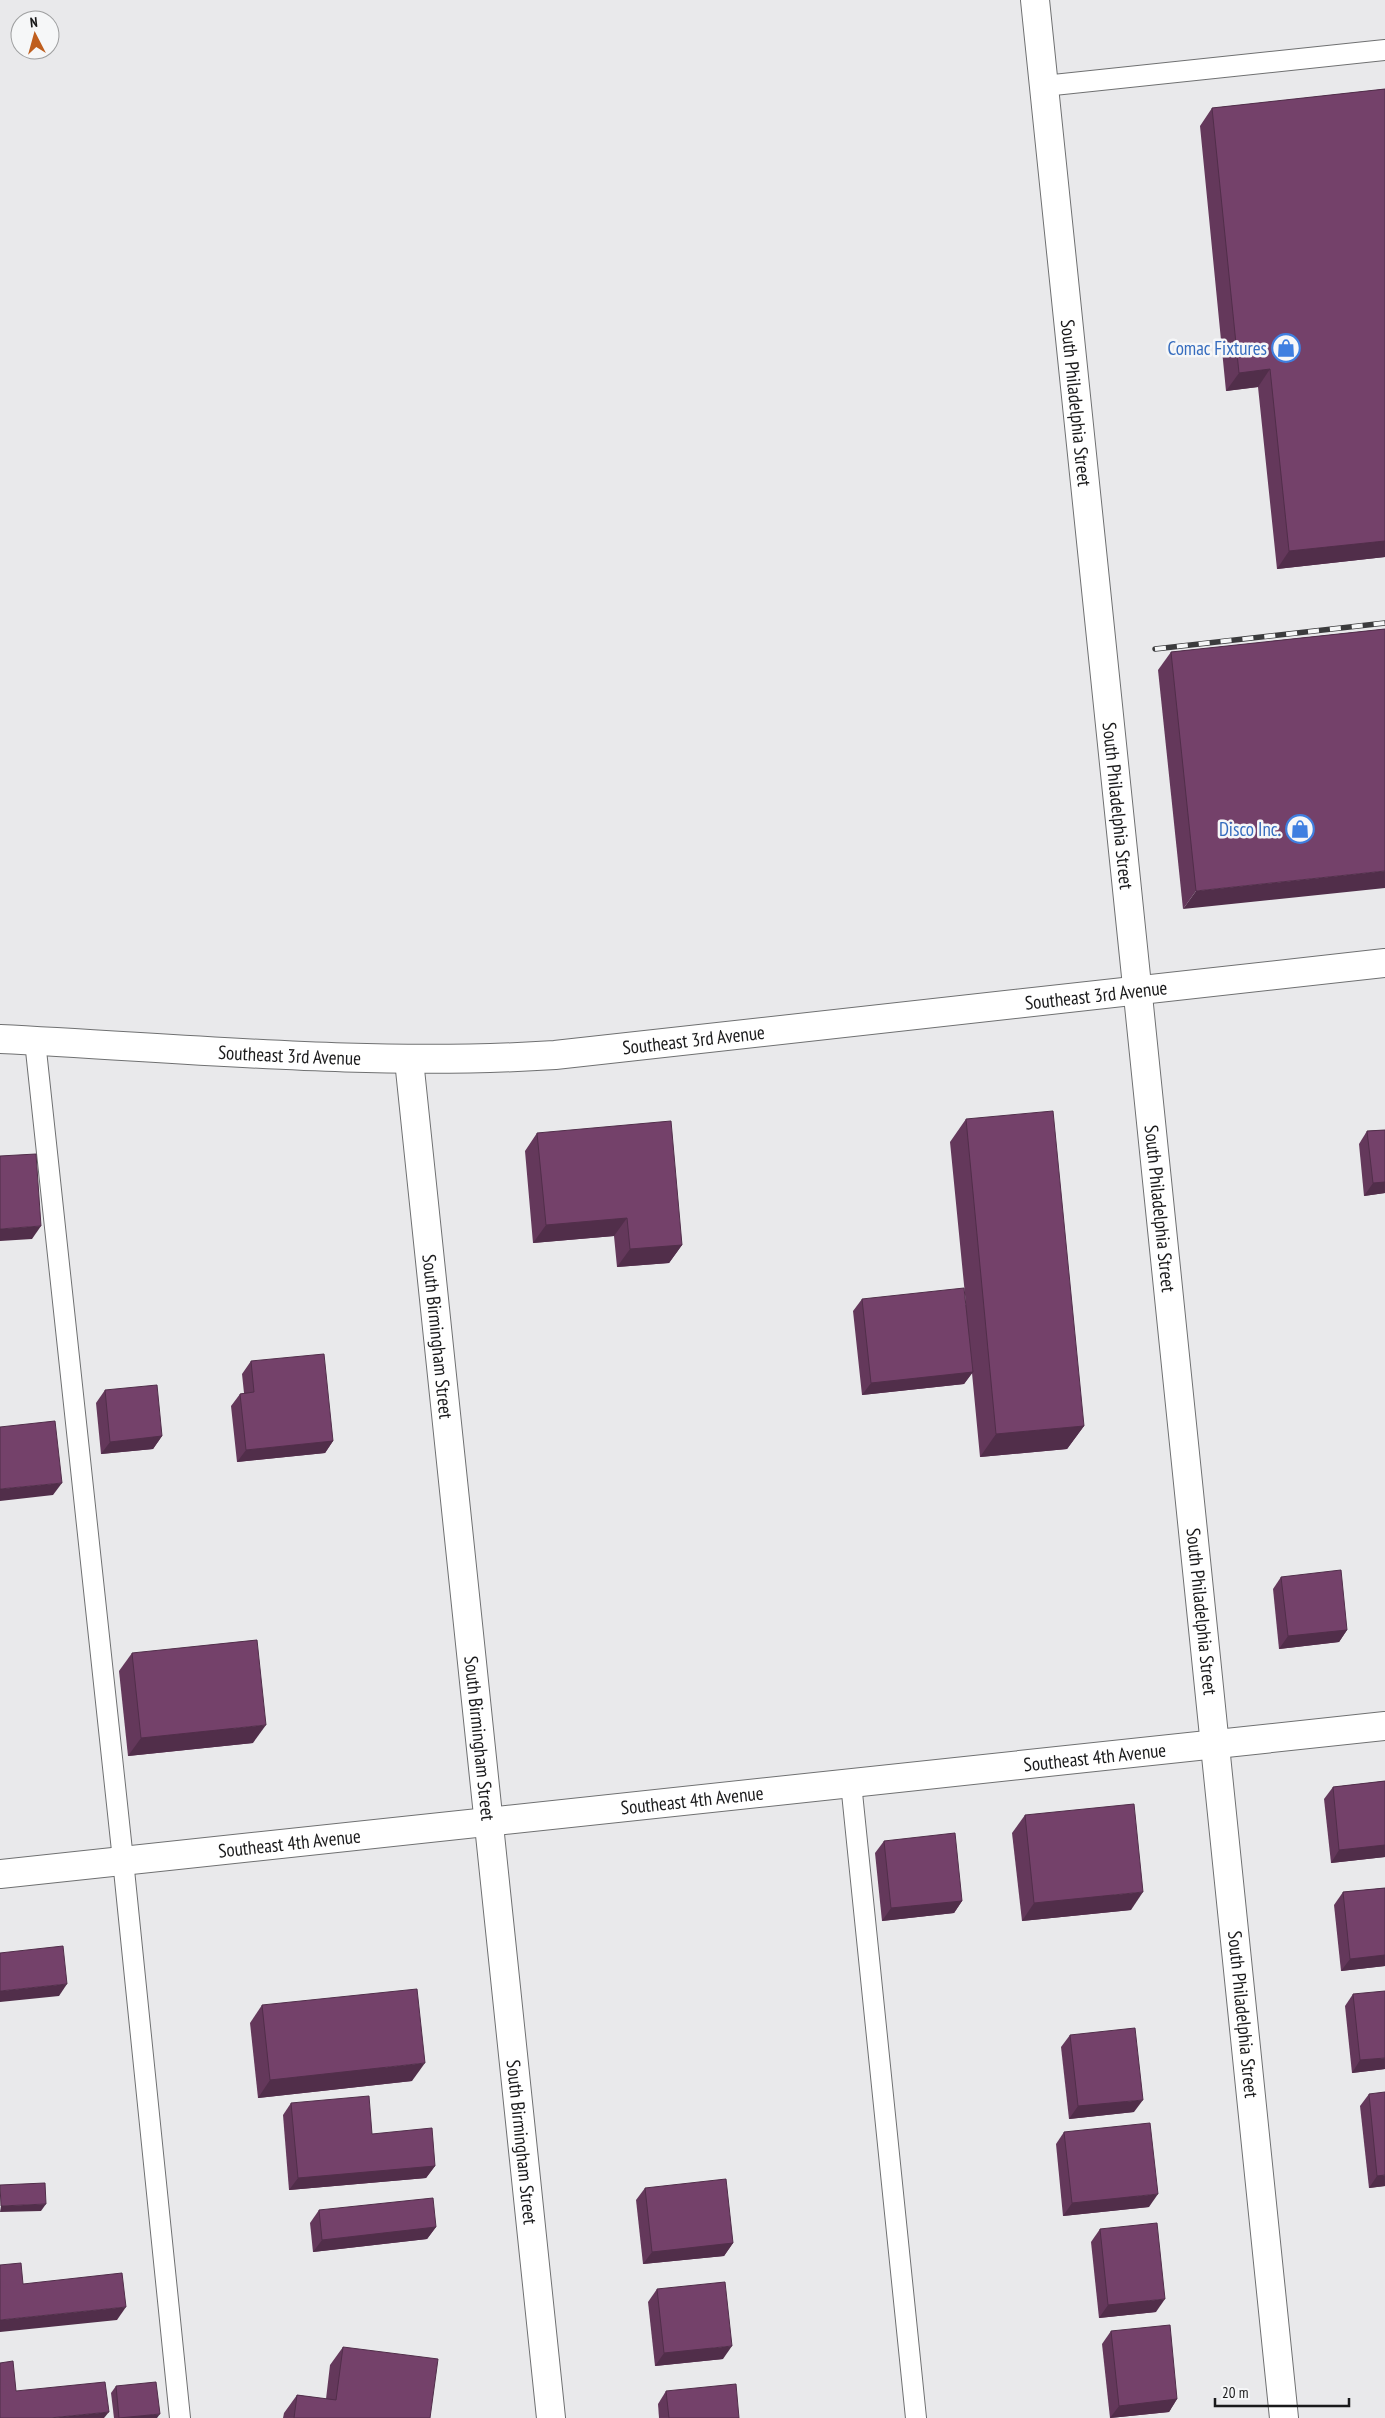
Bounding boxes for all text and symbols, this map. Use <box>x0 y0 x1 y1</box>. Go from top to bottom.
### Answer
north arrow <box>10 10 60 60</box>
text: N <box>29 13 38 31</box>
street label: South Philadelphia Street <box>1056 318 1097 488</box>
shop icon: Comac Fixtures <box>1271 333 1301 363</box>
place label: Comac Fixtures <box>1167 336 1267 360</box>
street label: South Philadelphia Street <box>1098 721 1139 891</box>
shop icon: Disco Inc. <box>1285 814 1315 844</box>
place label: Disco Inc. <box>1219 817 1281 841</box>
street label: Southeast 3rd Avenue <box>1024 975 1169 1015</box>
street label: Southeast 3rd Avenue <box>621 1020 766 1059</box>
street label: Southeast 3rd Avenue <box>217 1040 361 1070</box>
street label: South Philadelphia Street <box>1140 1124 1181 1294</box>
street label: South Birmingham Street <box>417 1253 459 1421</box>
street label: South Philadelphia Street <box>1181 1527 1223 1697</box>
street label: South Birmingham Street <box>459 1655 501 1823</box>
street label: Southeast 4th Avenue <box>1022 1737 1167 1777</box>
street label: Southeast 4th Avenue <box>620 1780 765 1820</box>
street label: Southeast 4th Avenue <box>217 1824 362 1863</box>
street label: South Philadelphia Street <box>1223 1930 1264 2100</box>
street label: South Birmingham Street <box>502 2059 543 2226</box>
scale bar <box>1215 2376 1349 2408</box>
text: 20 m <box>1222 2383 1248 2402</box>

